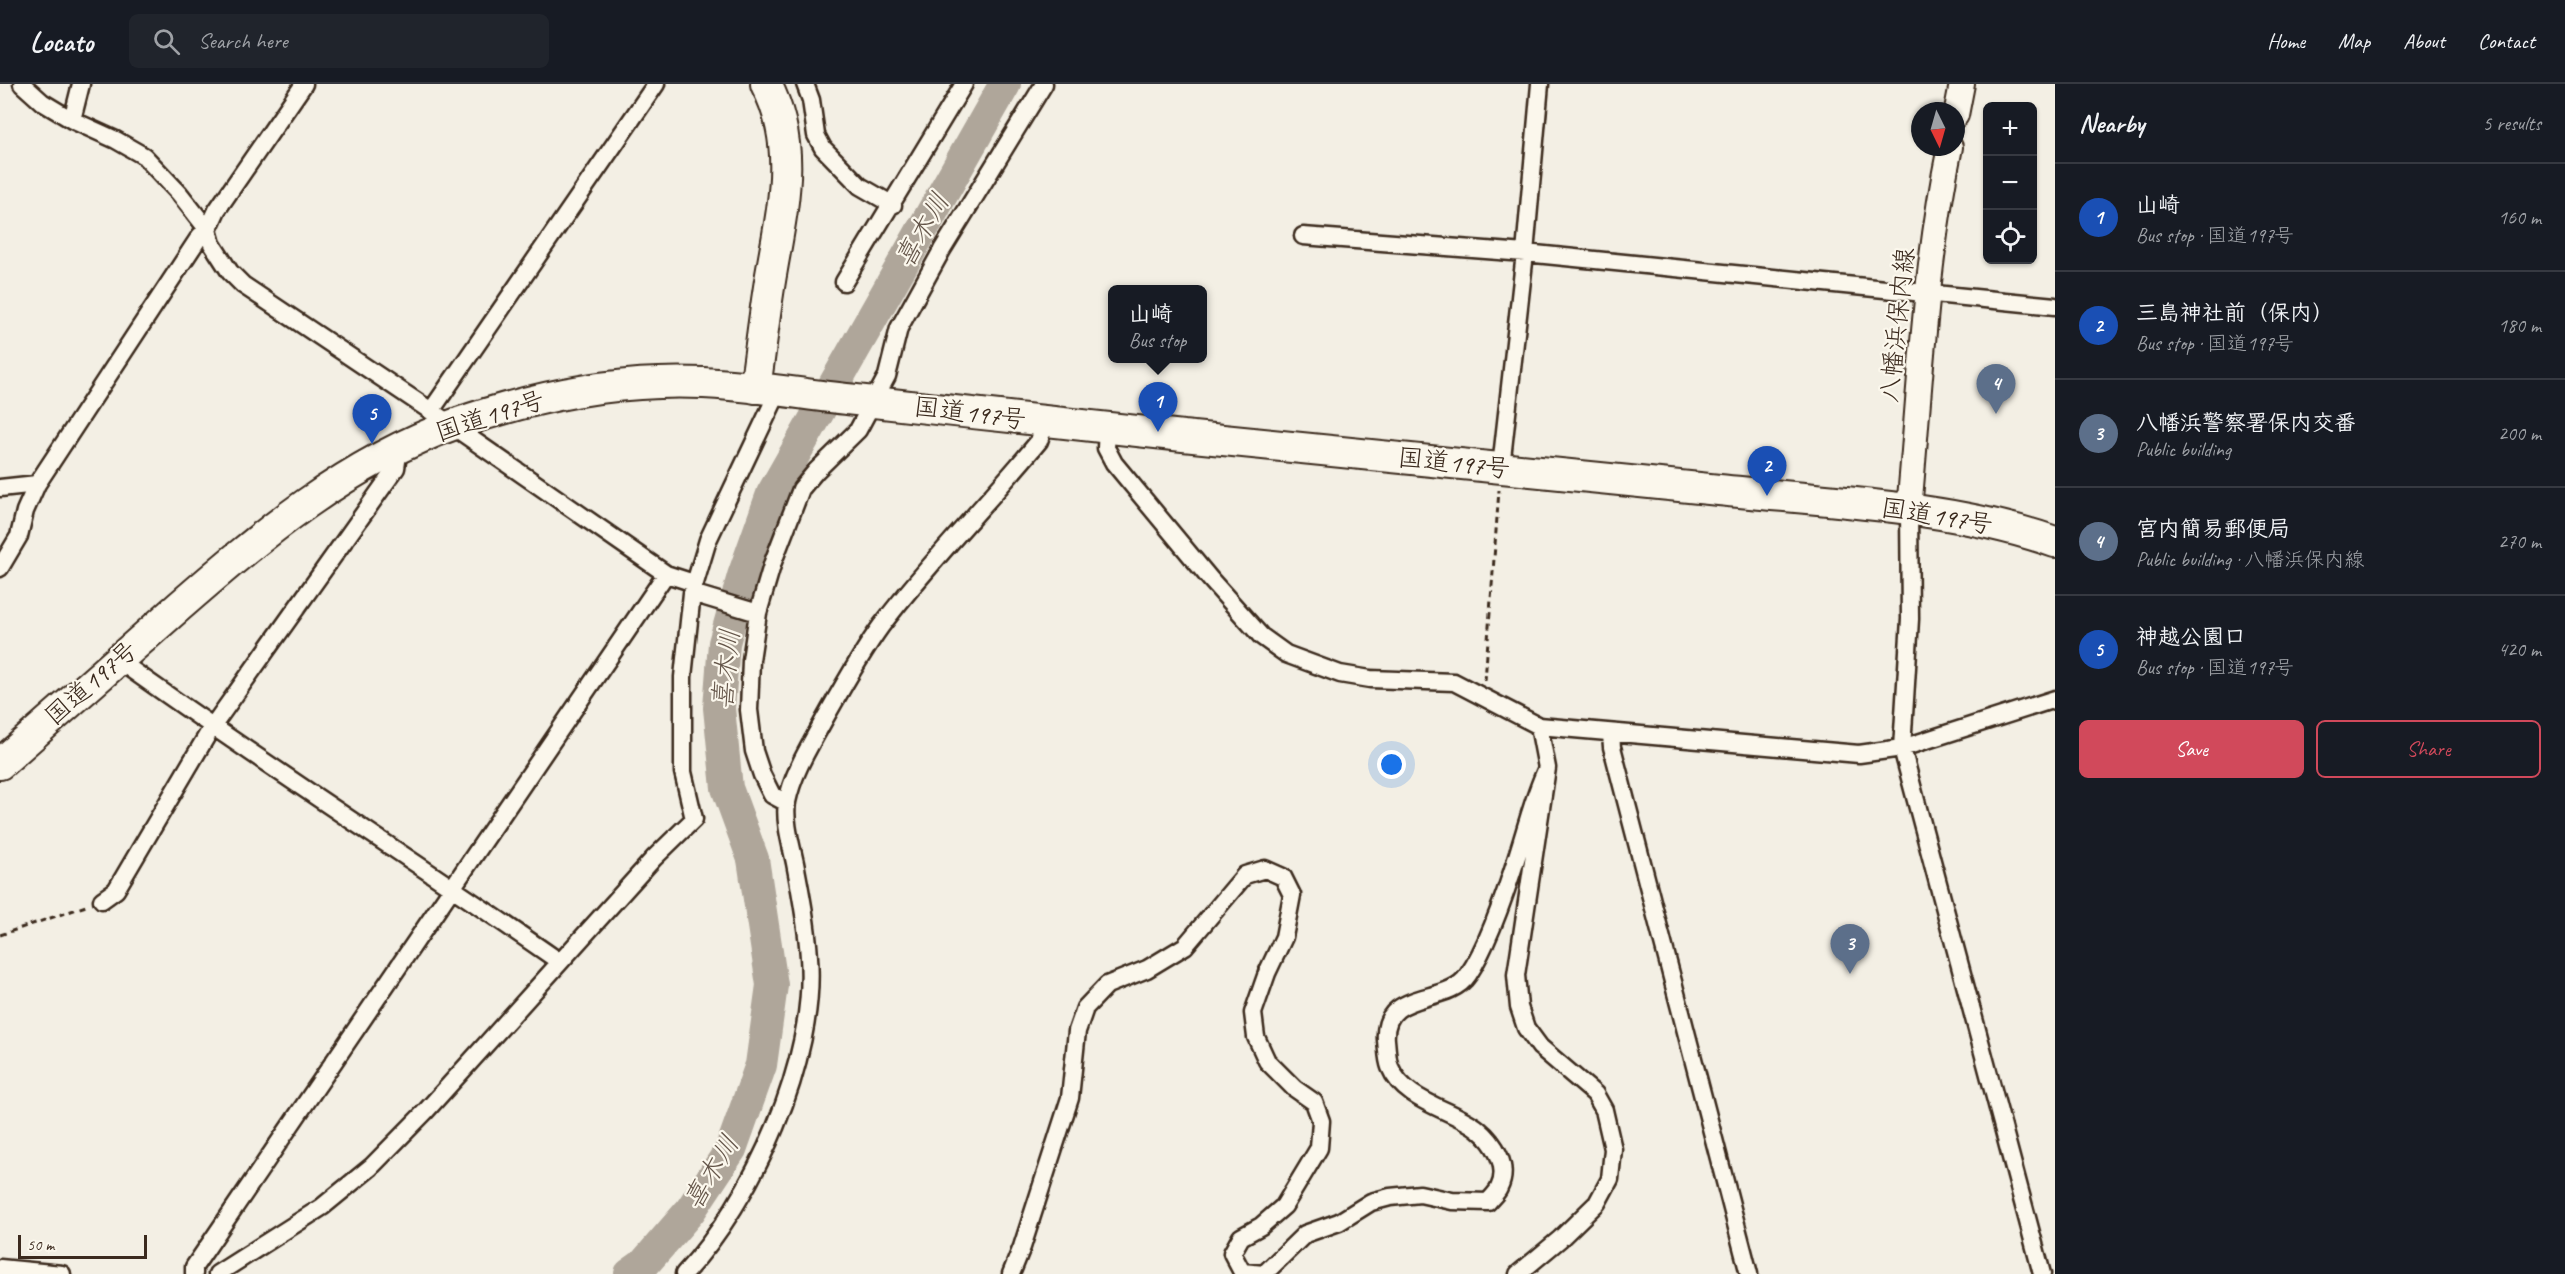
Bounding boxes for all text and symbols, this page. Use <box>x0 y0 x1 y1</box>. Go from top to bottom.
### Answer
search box <box>129 14 549 68</box>
text: Locato <box>30 24 93 59</box>
icon: search <box>150 25 183 58</box>
text: Search here <box>198 27 288 55</box>
text: Home <box>2267 28 2305 54</box>
text: Map <box>2338 28 2370 54</box>
text: About <box>2403 28 2445 54</box>
text: Contact <box>2478 28 2535 54</box>
north arrow <box>1911 102 1965 156</box>
map controls <box>1983 102 2037 264</box>
button: + <box>1983 102 2037 156</box>
text: Nearby <box>2079 107 2144 140</box>
text: 5 results <box>2482 111 2541 136</box>
button: − <box>1983 156 2037 210</box>
water label: 喜木川 <box>887 186 957 274</box>
text: 山崎 <box>2136 191 2180 219</box>
text: 1 <box>2094 205 2103 230</box>
text: 160 m <box>2498 205 2541 230</box>
button: locate <box>1983 210 2037 264</box>
text: Bus stop · 国道197号 <box>2136 223 2294 248</box>
street label: 八幡浜保内線 <box>1872 246 1922 404</box>
popup <box>1108 285 1207 363</box>
text: 三島神社前（保内） <box>2136 299 2334 327</box>
text: 山崎 <box>1129 300 1173 328</box>
text: 2 <box>2094 313 2103 338</box>
text: 180 m <box>2498 313 2541 338</box>
text: Bus stop <box>1129 328 1186 353</box>
text: Bus stop · 国道197号 <box>2136 331 2294 356</box>
pin: 4 <box>1976 364 2016 414</box>
pin: 1 <box>1138 382 1178 432</box>
street label: 国道197号 <box>431 383 549 449</box>
street label: 国道197号 <box>912 390 1028 436</box>
pin: 5 <box>352 394 392 444</box>
text: 八幡浜警察署保内交番 <box>2136 409 2356 437</box>
text: 3 <box>2094 421 2103 446</box>
text: 200 m <box>2498 421 2541 446</box>
text: Public building <box>2136 437 2231 462</box>
street label: 国道197号 <box>1396 441 1512 485</box>
pin: 2 <box>1748 446 1786 496</box>
street label: 国道197号 <box>1879 491 1995 541</box>
text: 宮内簡易郵便局 <box>2136 515 2290 543</box>
text: 4 <box>2094 529 2103 554</box>
text: 270 m <box>2498 529 2541 554</box>
text: Public building · 八幡浜保内線 <box>2136 547 2364 572</box>
text: 神越公園口 <box>2136 623 2246 651</box>
water label: 喜木川 <box>705 627 747 711</box>
street label: 国道197号 <box>37 633 145 733</box>
text: 5 <box>2094 637 2103 662</box>
text: 420 m <box>2498 637 2541 662</box>
text: Bus stop · 国道197号 <box>2136 655 2294 680</box>
button: Save <box>2079 720 2304 778</box>
button: Share <box>2316 720 2541 778</box>
your location <box>1377 750 1406 779</box>
pin: 3 <box>1830 924 1870 974</box>
water label: 喜木川 <box>676 1129 746 1215</box>
scale bar <box>18 1232 147 1260</box>
text: 50 m <box>27 1235 54 1255</box>

